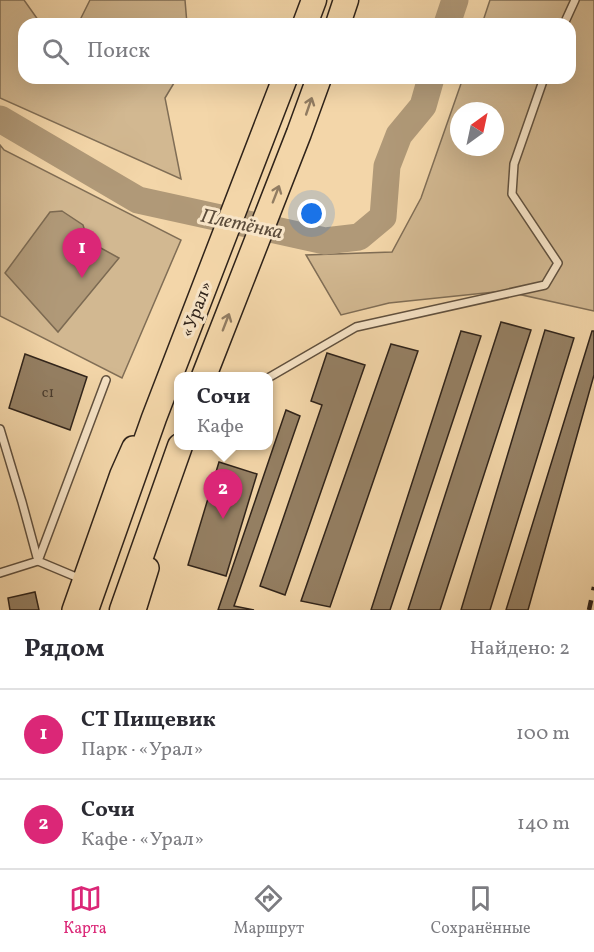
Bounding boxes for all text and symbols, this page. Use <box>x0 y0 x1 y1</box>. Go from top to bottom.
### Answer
search box <box>18 18 576 84</box>
icon: search <box>39 35 72 68</box>
text: Поиск <box>87 36 150 67</box>
one-way arrow <box>304 97 315 116</box>
north arrow <box>450 102 504 156</box>
one-way arrow <box>271 185 282 204</box>
your location <box>297 199 326 228</box>
water label: Плетёнка <box>198 203 285 247</box>
pin: 1 <box>62 228 101 278</box>
street label: «Урал» <box>175 278 219 341</box>
one-way arrow <box>221 313 232 332</box>
popup <box>174 372 273 450</box>
text: Сочи <box>197 382 250 413</box>
house number: с1 <box>42 383 54 404</box>
text: Кафе <box>197 413 244 441</box>
pin: 2 <box>204 470 242 519</box>
text: Рядом <box>24 631 104 667</box>
text: Найдено: 2 <box>470 635 570 663</box>
text: СТ Пищевик <box>81 705 216 736</box>
text: 1 <box>39 720 48 748</box>
text: 100 m <box>516 720 570 748</box>
text: Парк · «Урал» <box>81 736 203 764</box>
text: Сочи <box>81 795 135 826</box>
text: 2 <box>38 810 49 838</box>
text: 140 m <box>517 810 570 838</box>
text: Кафе · «Урал» <box>81 826 204 854</box>
tab: Карта <box>63 882 107 940</box>
tab: Маршрут <box>234 882 304 940</box>
tab: Сохранённые <box>431 882 531 940</box>

